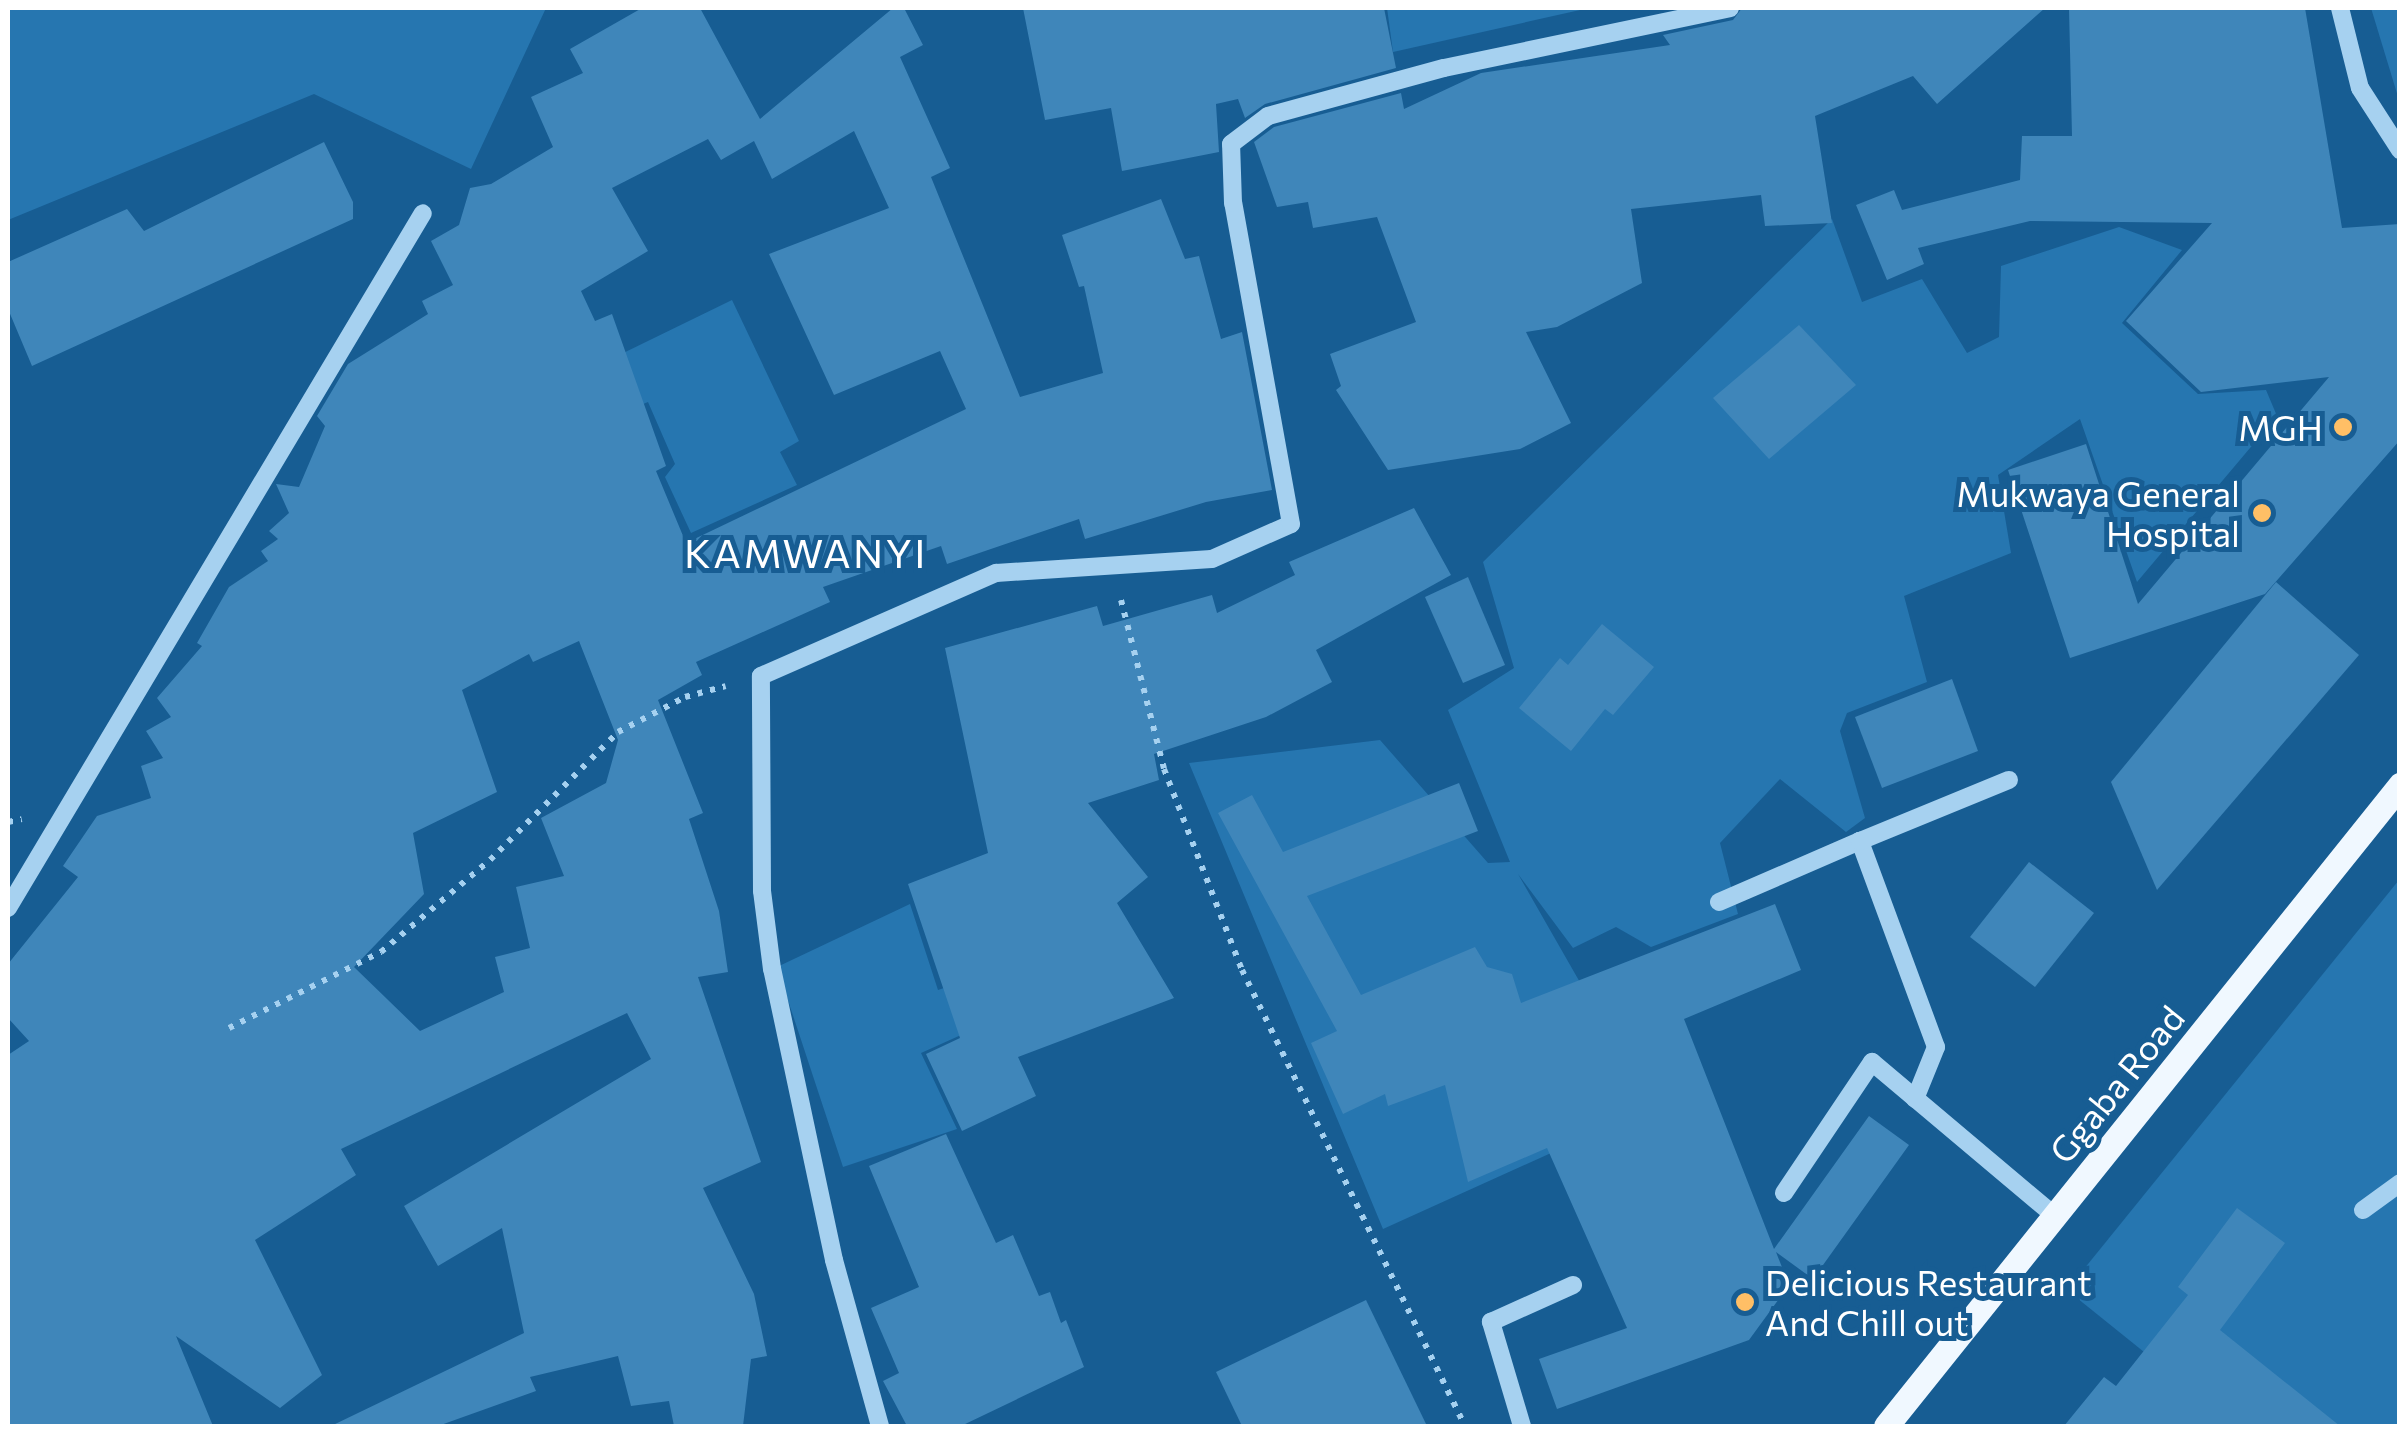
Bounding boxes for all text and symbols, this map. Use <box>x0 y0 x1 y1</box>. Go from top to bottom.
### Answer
place label: MGH <box>2238 406 2323 448</box>
marker: MGH <box>2332 416 2354 438</box>
place label: Mukwaya General Hospital <box>1956 472 2240 554</box>
marker: Mukwaya General Hospital <box>2249 500 2275 526</box>
district label: KAMWANYI <box>684 528 928 576</box>
street label: Ggaba Road <box>2040 997 2192 1171</box>
place label: Delicious Restaurant And Chill out <box>1765 1261 2092 1343</box>
marker: Delicious Restaurant And Chill out <box>1734 1291 1756 1313</box>

